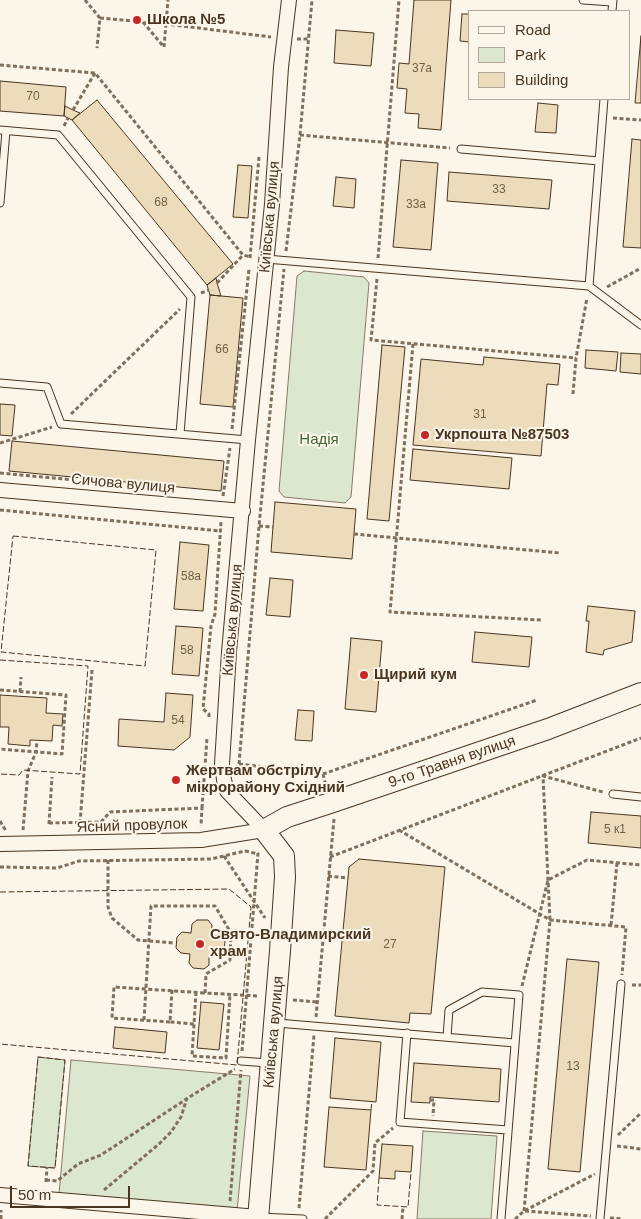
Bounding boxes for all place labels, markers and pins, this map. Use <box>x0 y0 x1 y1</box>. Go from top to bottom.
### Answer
place label: Школа №5 <box>147 11 225 29</box>
marker: Школа №5 <box>131 14 143 26</box>
place label: Укрпошта №87503 <box>435 426 569 444</box>
marker: Укрпошта №87503 <box>419 429 431 441</box>
place label: Щирий кум <box>374 666 457 684</box>
marker: Щирий кум <box>358 669 370 681</box>
place label: Жертвам обстрілу мікрорайону Східний <box>186 762 345 797</box>
marker: Жертвам обстрілу мікрорайону Східний <box>170 774 182 786</box>
place label: Свято-Владимирский храм <box>210 926 371 961</box>
marker: Свято-Владимирский храм <box>194 938 206 950</box>

